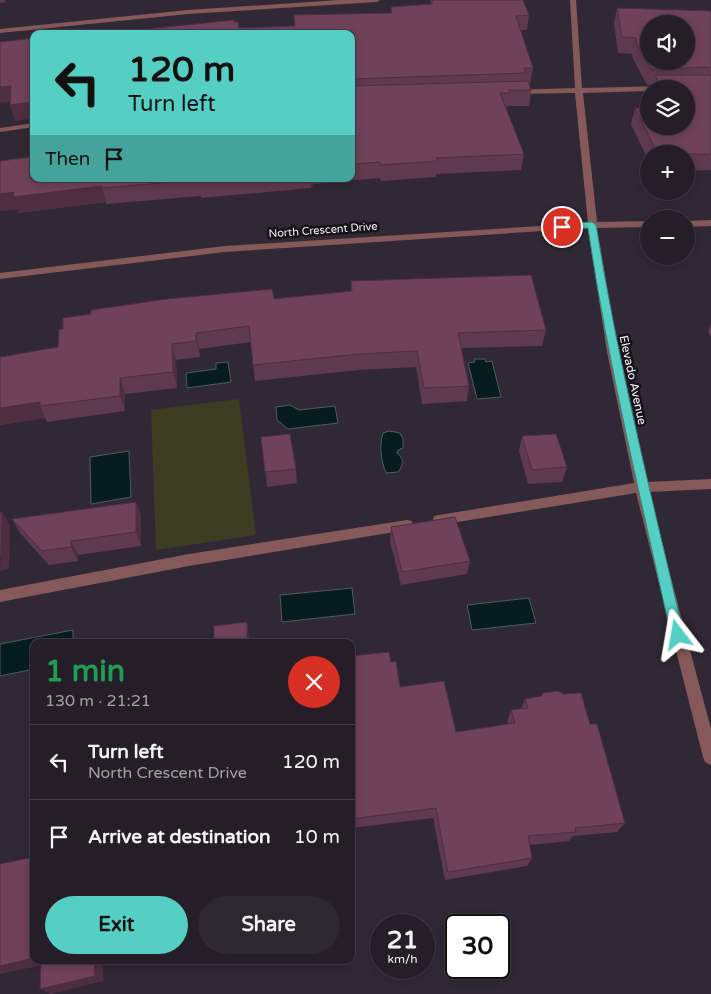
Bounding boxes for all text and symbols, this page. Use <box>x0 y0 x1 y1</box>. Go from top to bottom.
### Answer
map controls <box>640 15 695 265</box>
button: sound <box>640 15 695 70</box>
text: 120 m <box>128 49 235 91</box>
icon: left <box>45 50 110 115</box>
button: layers <box>640 80 695 135</box>
text: Turn left <box>128 91 216 117</box>
icon: arrive <box>100 145 128 173</box>
button: + <box>640 145 695 200</box>
text: Then <box>45 148 90 170</box>
pin <box>541 206 583 248</box>
button: − <box>640 210 695 265</box>
icon: arrive <box>548 213 576 241</box>
street label: North Crescent Drive <box>268 220 378 240</box>
street label: Elevado Avenue <box>617 334 649 426</box>
position arrow <box>651 608 703 660</box>
text: 1 min <box>45 653 125 690</box>
button: close <box>288 656 340 708</box>
text: 130 m · 21:21 <box>45 691 151 711</box>
text: Turn left <box>88 741 164 763</box>
icon: left <box>45 748 73 776</box>
text: 120 m <box>282 751 340 773</box>
text: North Crescent Drive <box>88 763 247 783</box>
icon: arrive <box>45 823 73 851</box>
text: Arrive at destination <box>88 826 271 848</box>
text: 10 m <box>294 826 340 848</box>
button: Exit <box>45 896 188 954</box>
button: Share <box>198 896 340 954</box>
speed limit sign: 30 <box>445 914 510 979</box>
text: 21 <box>387 925 418 955</box>
text: km/h <box>387 952 418 966</box>

